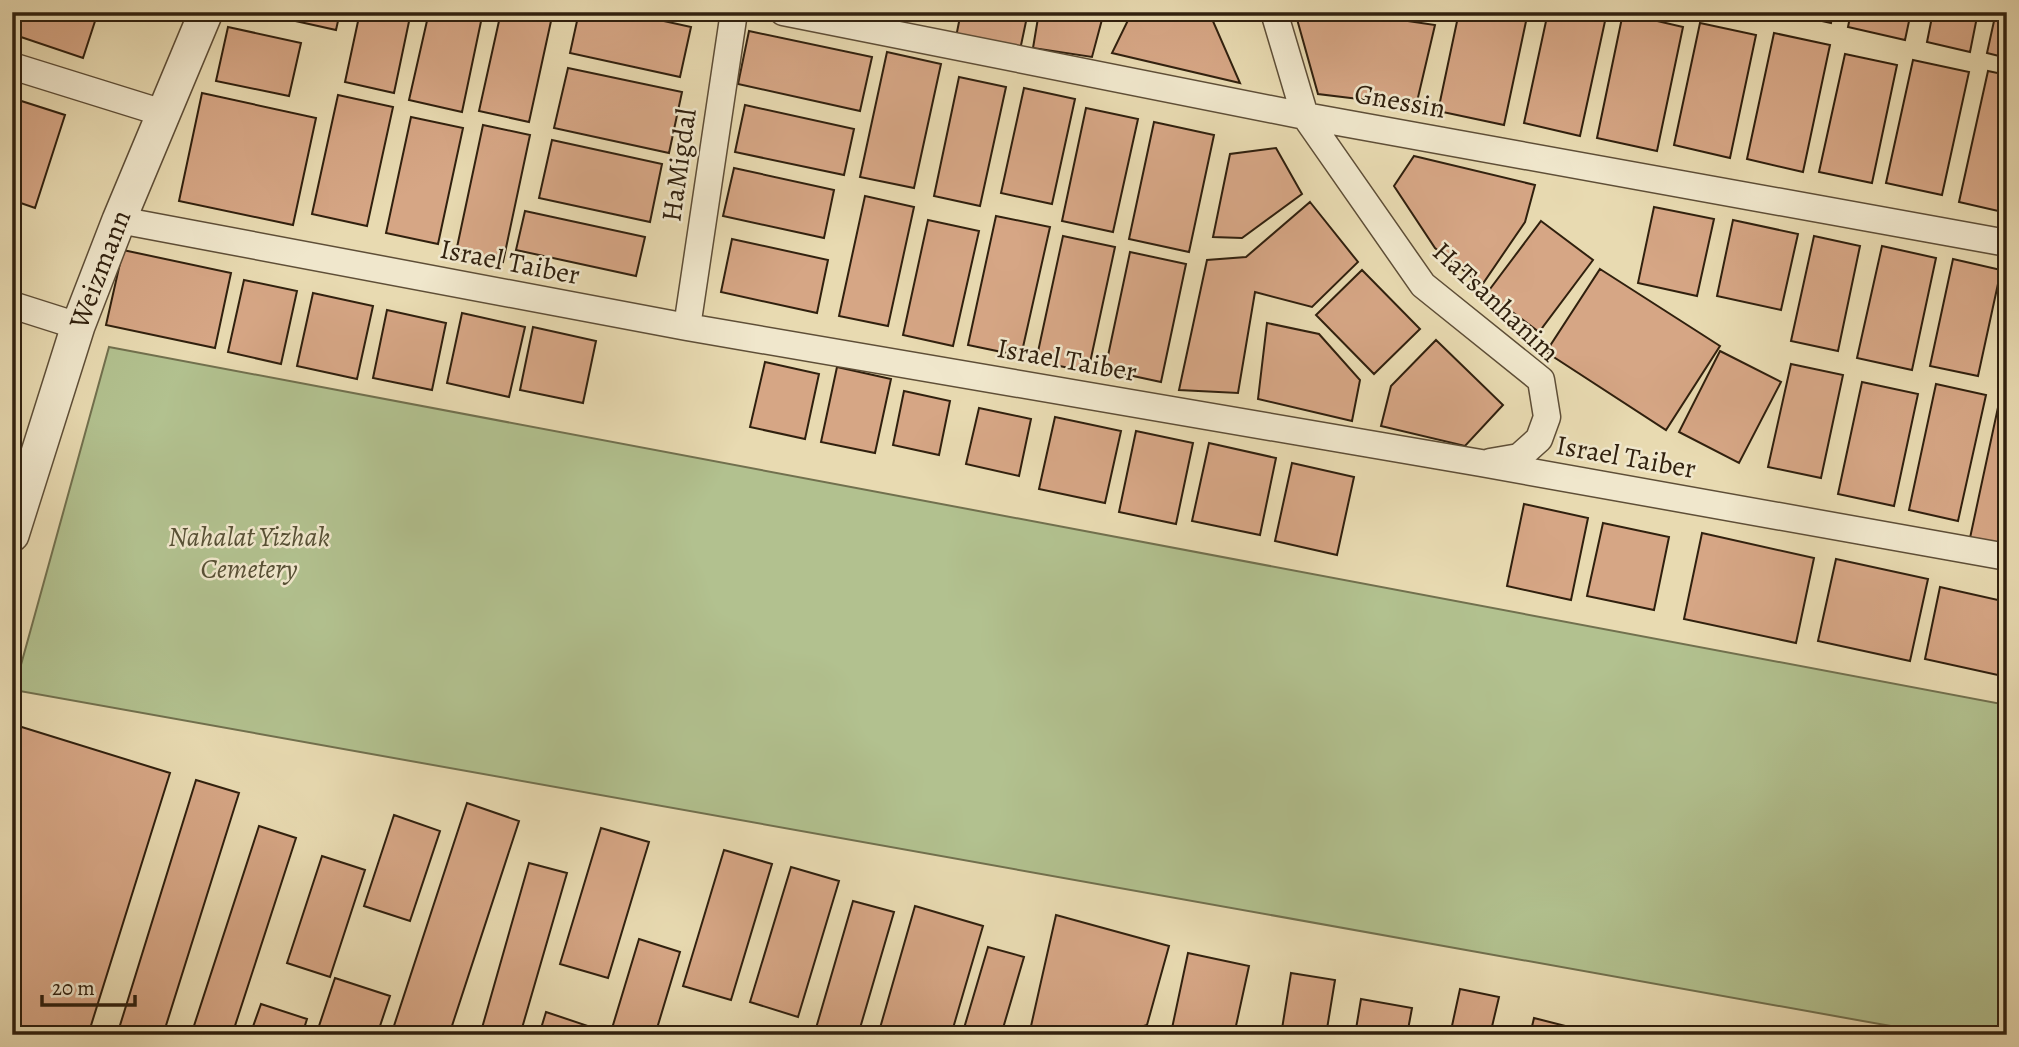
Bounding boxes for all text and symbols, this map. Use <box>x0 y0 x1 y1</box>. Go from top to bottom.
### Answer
street label: Gnessin <box>1352 74 1448 128</box>
street label: HaMigdal <box>652 106 706 224</box>
street label: Weizmann <box>59 204 140 335</box>
street label: Israel Taiber <box>437 230 583 294</box>
street label: HaTsanhanim <box>1424 233 1568 371</box>
street label: Israel Taiber <box>994 329 1140 391</box>
street label: Israel Taiber <box>1553 426 1699 488</box>
park label: Nahalat Yizhak Cemetery <box>168 518 330 588</box>
scale bar <box>42 963 135 1007</box>
text: 20 m <box>52 974 95 1002</box>

